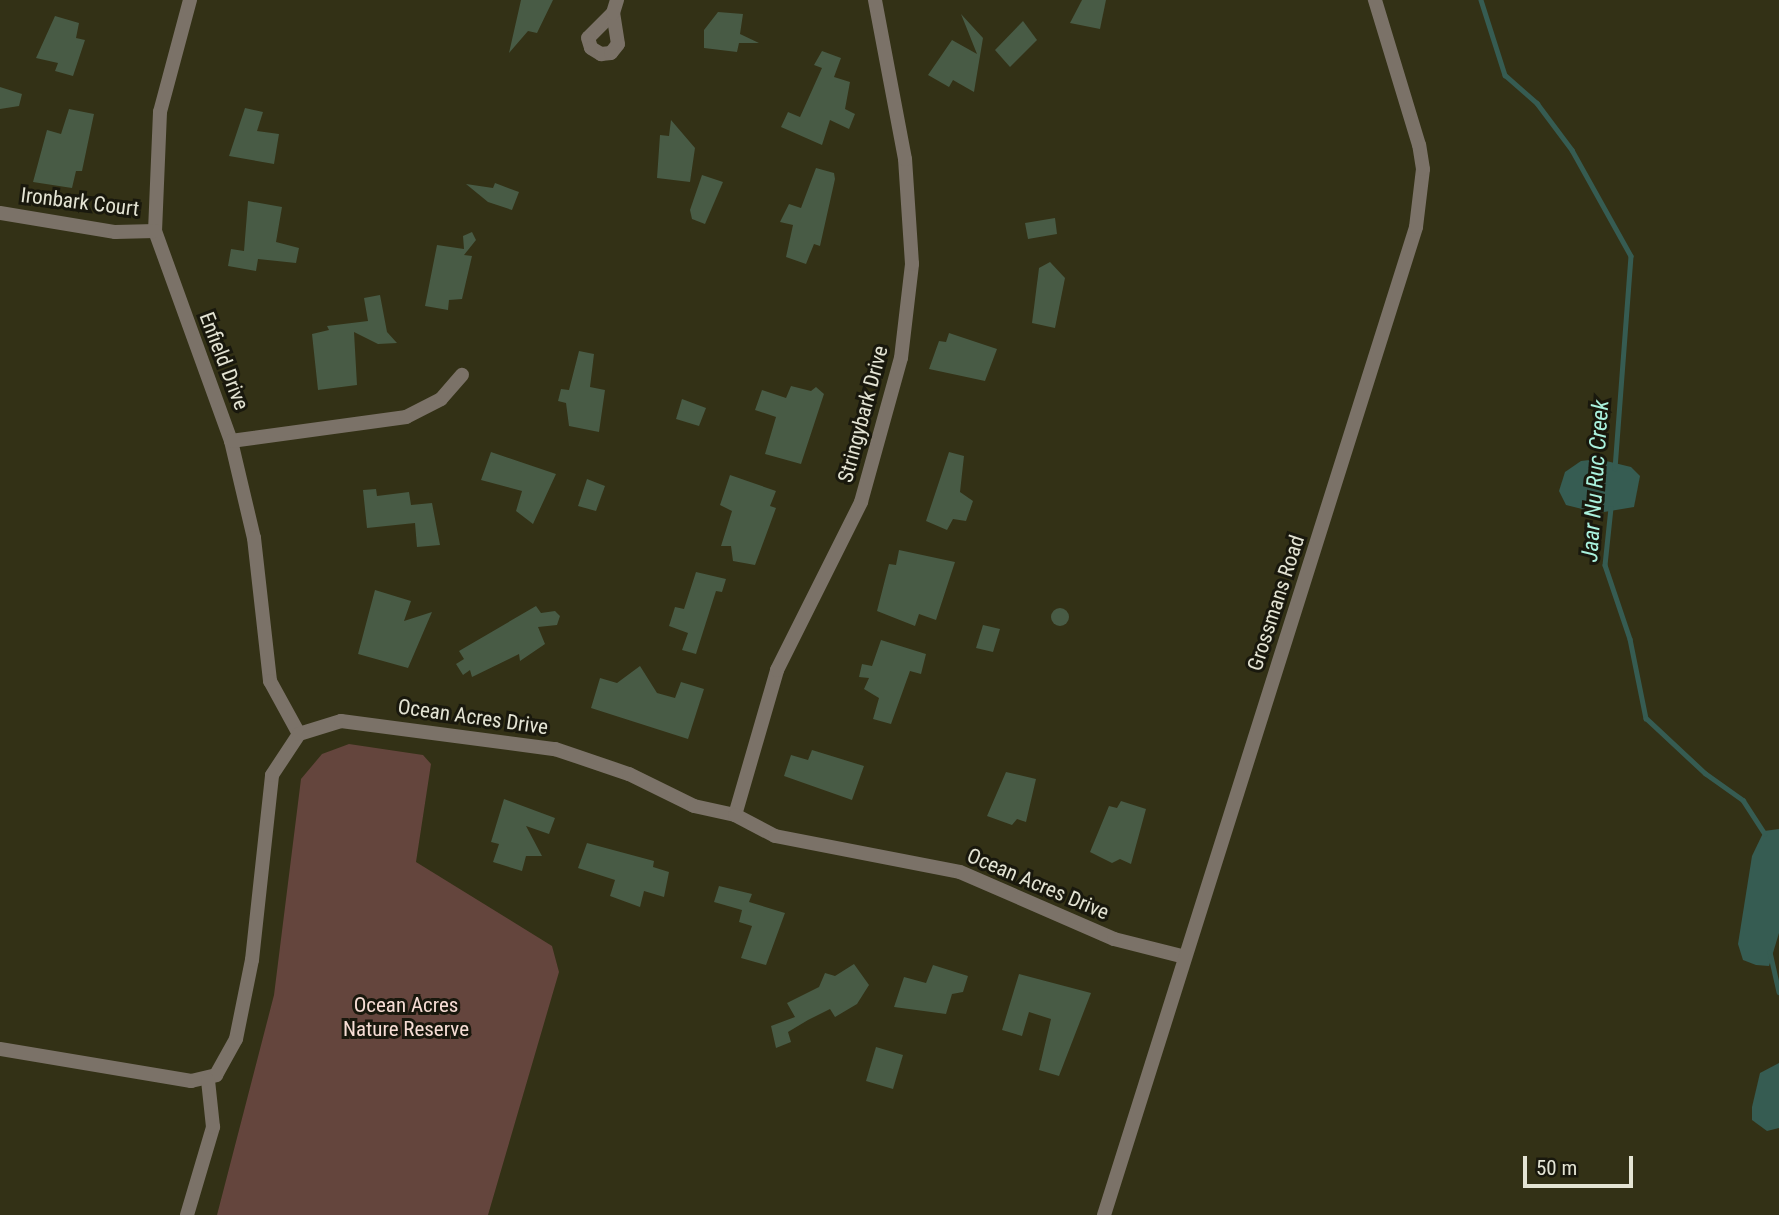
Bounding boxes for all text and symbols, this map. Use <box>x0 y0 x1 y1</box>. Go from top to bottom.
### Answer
street label: Ironbark Court <box>19 182 141 222</box>
street label: Enfield Drive <box>194 309 254 413</box>
street label: Stringybark Drive <box>833 343 893 485</box>
water label: Jaar Nu Ruc Creek <box>1577 399 1615 563</box>
street label: Grossmans Road <box>1242 532 1310 674</box>
street label: Ocean Acres Drive <box>396 694 550 740</box>
street label: Ocean Acres Drive <box>963 843 1113 925</box>
park label: Ocean Acres Nature Reserve <box>343 992 469 1042</box>
scale bar <box>1527 1142 1637 1186</box>
text: 50 m <box>1536 1156 1577 1180</box>

